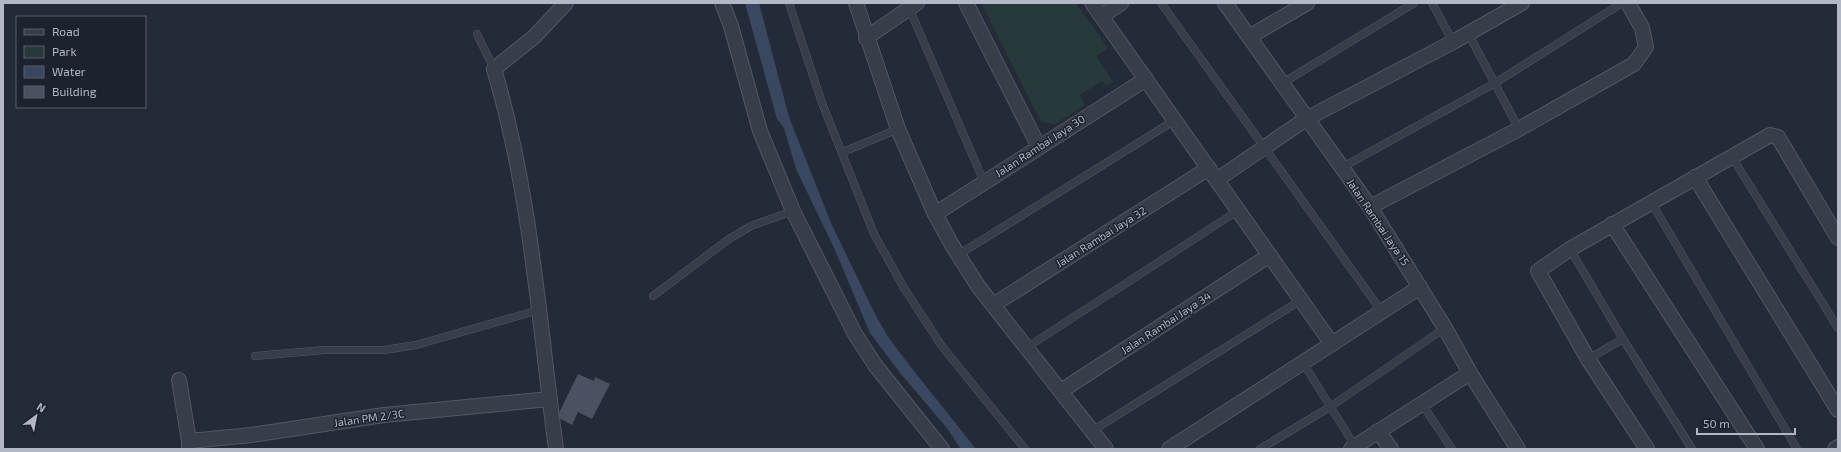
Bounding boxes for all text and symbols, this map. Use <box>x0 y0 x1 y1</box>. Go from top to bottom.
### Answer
legend <box>16 16 146 108</box>
text: Road <box>52 24 80 38</box>
text: Park <box>52 44 77 58</box>
text: Water <box>52 64 86 78</box>
text: Building <box>52 84 97 98</box>
street label: Jalan Rambai Jaya 30 <box>992 112 1087 179</box>
street label: Jalan Rambai Jaya 15 <box>1345 176 1412 268</box>
street label: Jalan Rambai Jaya 32 <box>1053 204 1148 270</box>
street label: Jalan Rambai Jaya 34 <box>1118 289 1213 357</box>
north arrow <box>16 396 56 436</box>
text: N <box>35 399 48 415</box>
street label: Jalan PM 2/3C <box>333 406 405 429</box>
scale bar <box>1697 410 1795 436</box>
text: 50 m <box>1703 416 1730 430</box>

